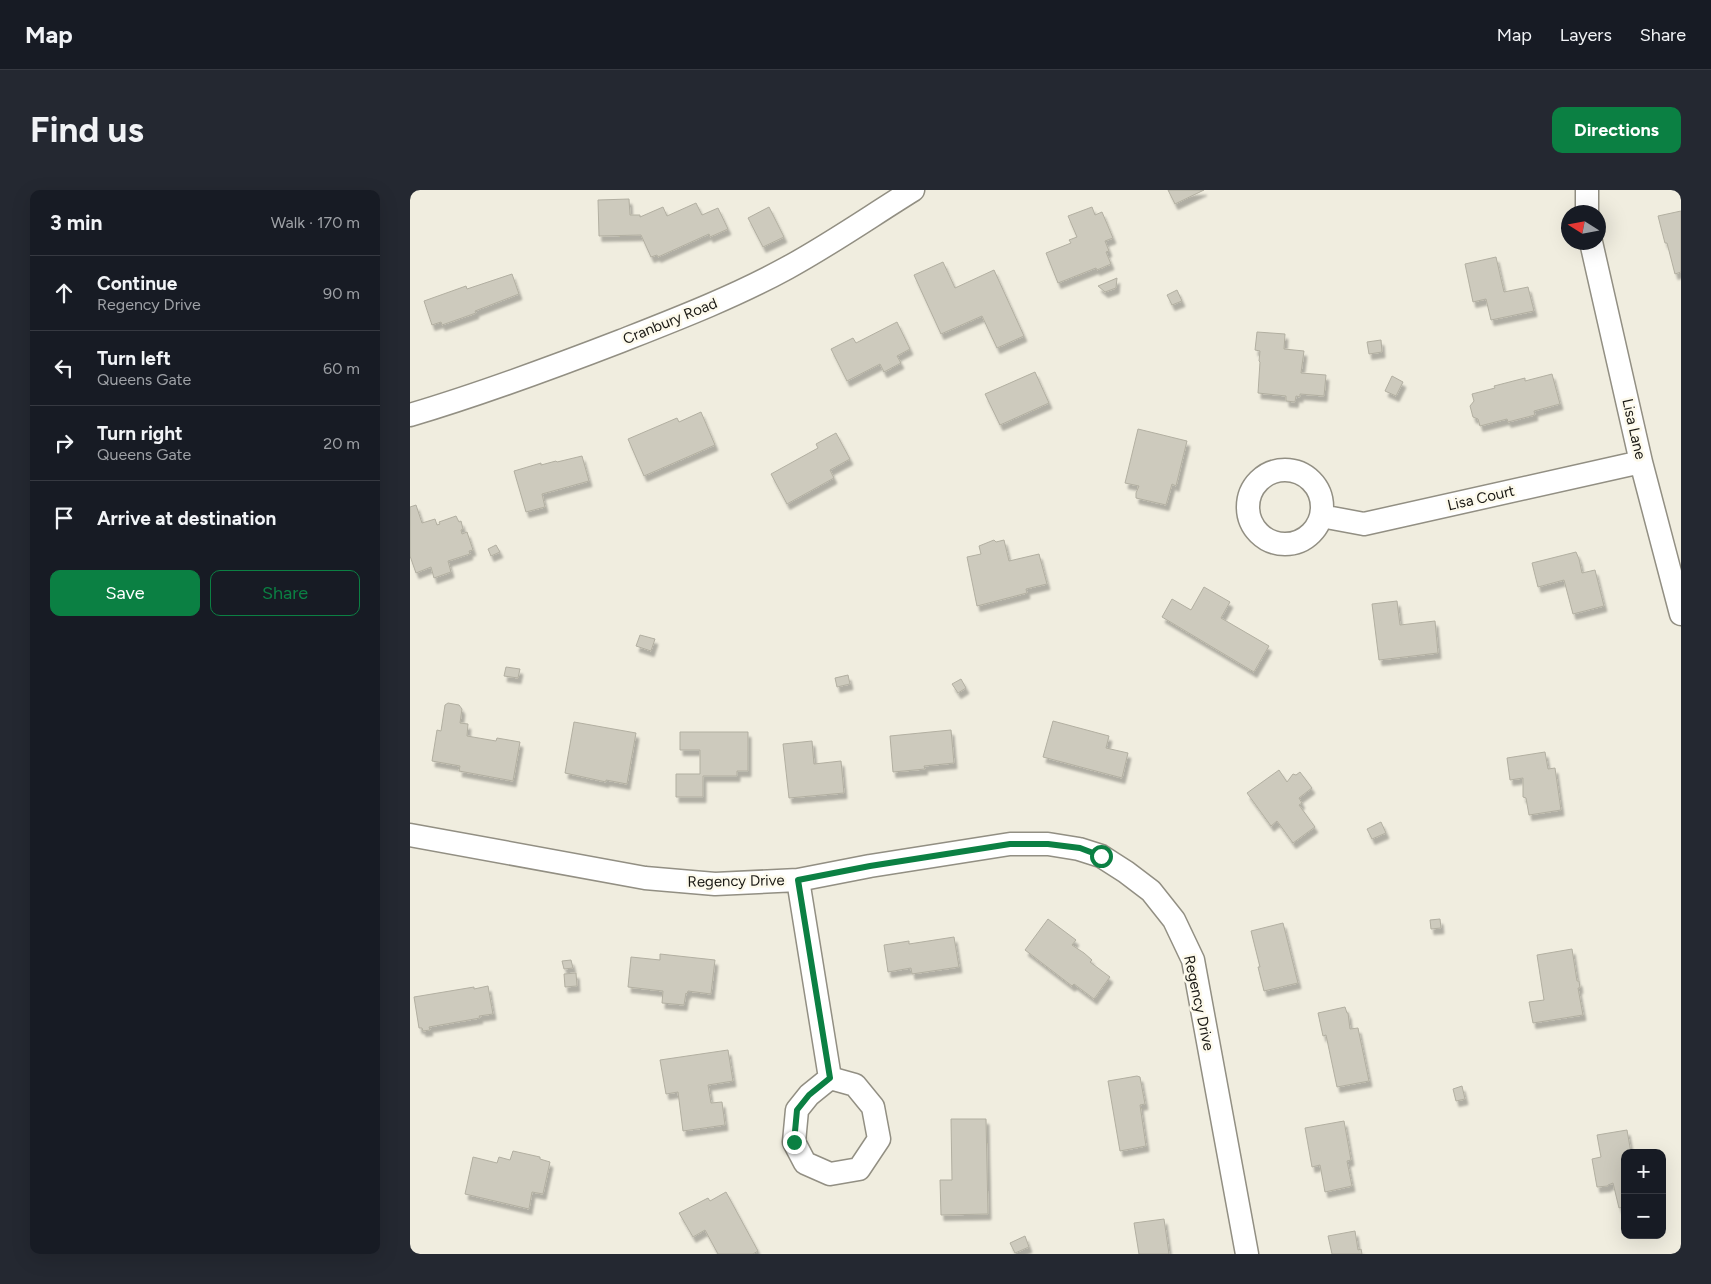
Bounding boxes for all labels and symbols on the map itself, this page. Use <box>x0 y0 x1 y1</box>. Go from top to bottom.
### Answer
north arrow <box>1561 205 1606 250</box>
street label: Cranbury Road <box>620 294 720 348</box>
street label: Lisa Lane <box>1618 397 1650 461</box>
street label: Lisa Court <box>1446 481 1517 514</box>
route start <box>1090 845 1113 868</box>
street label: Regency Drive <box>687 871 785 891</box>
street label: Regency Drive <box>1180 954 1218 1052</box>
route end <box>783 1131 806 1154</box>

